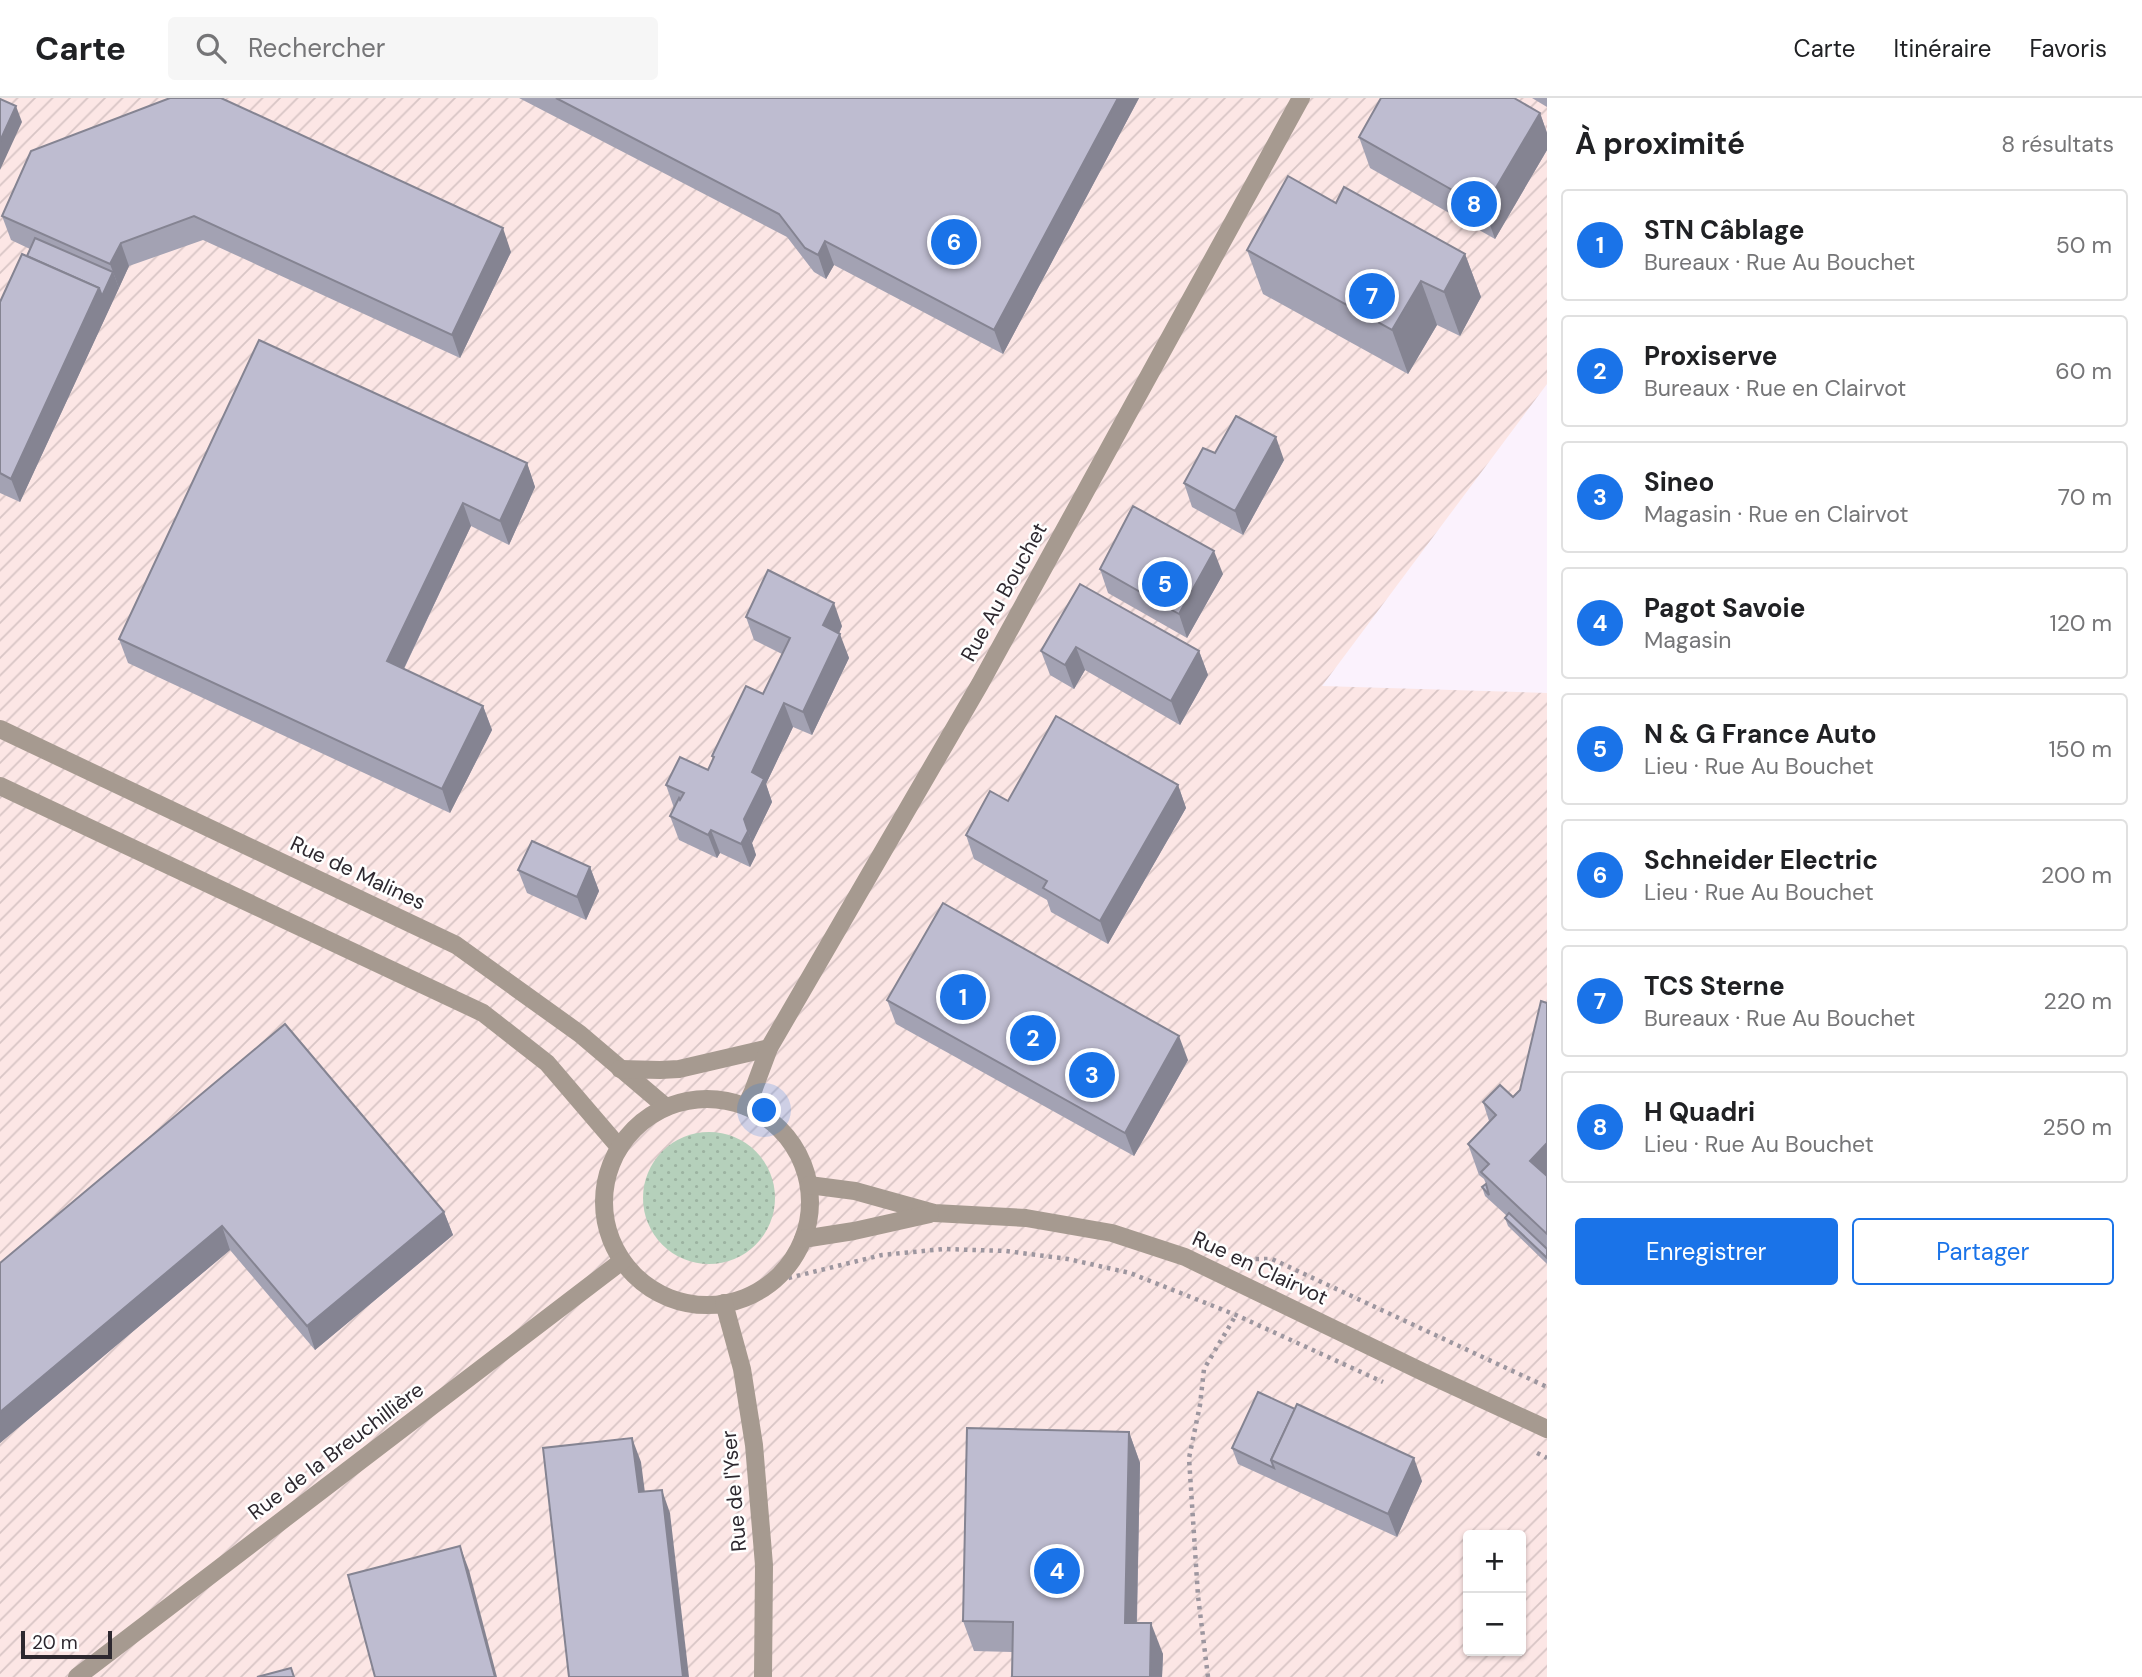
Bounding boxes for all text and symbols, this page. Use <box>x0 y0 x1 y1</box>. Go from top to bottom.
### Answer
search box <box>168 17 658 80</box>
text: Carte <box>35 27 126 70</box>
icon: search <box>192 29 230 67</box>
text: Rechercher <box>248 31 385 65</box>
text: Carte <box>1794 33 1855 64</box>
text: Itinéraire <box>1893 33 1991 64</box>
text: Favoris <box>2029 33 2107 64</box>
text: À proximité <box>1575 124 1745 163</box>
text: 8 résultats <box>2001 129 2114 159</box>
pin: 8 <box>1451 178 1497 230</box>
text: STN Câblage <box>1644 213 1804 247</box>
pin: 6 <box>931 216 977 268</box>
text: 1 <box>1596 230 1604 260</box>
text: 50 m <box>2056 230 2112 260</box>
text: Bureaux · Rue Au Bouchet <box>1644 247 1915 277</box>
pin: 7 <box>1349 270 1395 322</box>
text: Proxiserve <box>1644 339 1777 373</box>
text: 2 <box>1593 356 1607 386</box>
text: 60 m <box>2055 356 2112 386</box>
text: Bureaux · Rue en Clairvot <box>1644 373 1906 403</box>
text: Sineo <box>1644 465 1714 499</box>
text: 3 <box>1593 482 1607 512</box>
text: 70 m <box>2058 482 2112 512</box>
text: Magasin · Rue en Clairvot <box>1644 499 1909 529</box>
street label: Rue Au Bouchet <box>954 518 1054 666</box>
pin: 5 <box>1142 558 1188 610</box>
text: Pagot Savoie <box>1644 591 1805 625</box>
text: 4 <box>1593 608 1607 638</box>
text: 120 m <box>2049 608 2112 638</box>
text: Magasin <box>1644 625 1731 655</box>
text: N & G France Auto <box>1644 717 1877 751</box>
text: 5 <box>1593 734 1607 764</box>
text: 150 m <box>2048 734 2112 764</box>
text: Lieu · Rue Au Bouchet <box>1644 751 1874 781</box>
street label: Rue de Malines <box>286 829 430 917</box>
text: Schneider Electric <box>1644 843 1878 877</box>
text: 6 <box>1593 860 1607 890</box>
text: 200 m <box>2041 860 2112 890</box>
text: Lieu · Rue Au Bouchet <box>1644 877 1874 907</box>
text: TCS Sterne <box>1644 969 1785 1003</box>
pin: 1 <box>940 971 986 1023</box>
text: 7 <box>1594 986 1606 1016</box>
text: 220 m <box>2043 986 2112 1016</box>
text: Bureaux · Rue Au Bouchet <box>1644 1003 1915 1033</box>
pin: 2 <box>1010 1012 1056 1064</box>
pin: 3 <box>1069 1049 1115 1101</box>
your location <box>747 1093 781 1127</box>
text: H Quadri <box>1644 1095 1755 1129</box>
text: 8 <box>1593 1112 1607 1142</box>
text: 250 m <box>2042 1112 2112 1142</box>
text: Lieu · Rue Au Bouchet <box>1644 1129 1874 1159</box>
button: Enregistrer <box>1575 1218 1838 1285</box>
button: Partager <box>1852 1218 2114 1285</box>
street label: Rue en Clairvot <box>1188 1224 1332 1312</box>
street label: Rue de la Breuchillière <box>242 1376 430 1526</box>
street label: Rue de l'Yser <box>715 1429 753 1553</box>
map controls <box>1463 1530 1526 1656</box>
button: + <box>1463 1530 1526 1593</box>
pin: 4 <box>1034 1545 1080 1597</box>
button: − <box>1463 1593 1526 1656</box>
scale bar <box>21 1628 112 1660</box>
text: 20 m <box>32 1630 78 1655</box>

